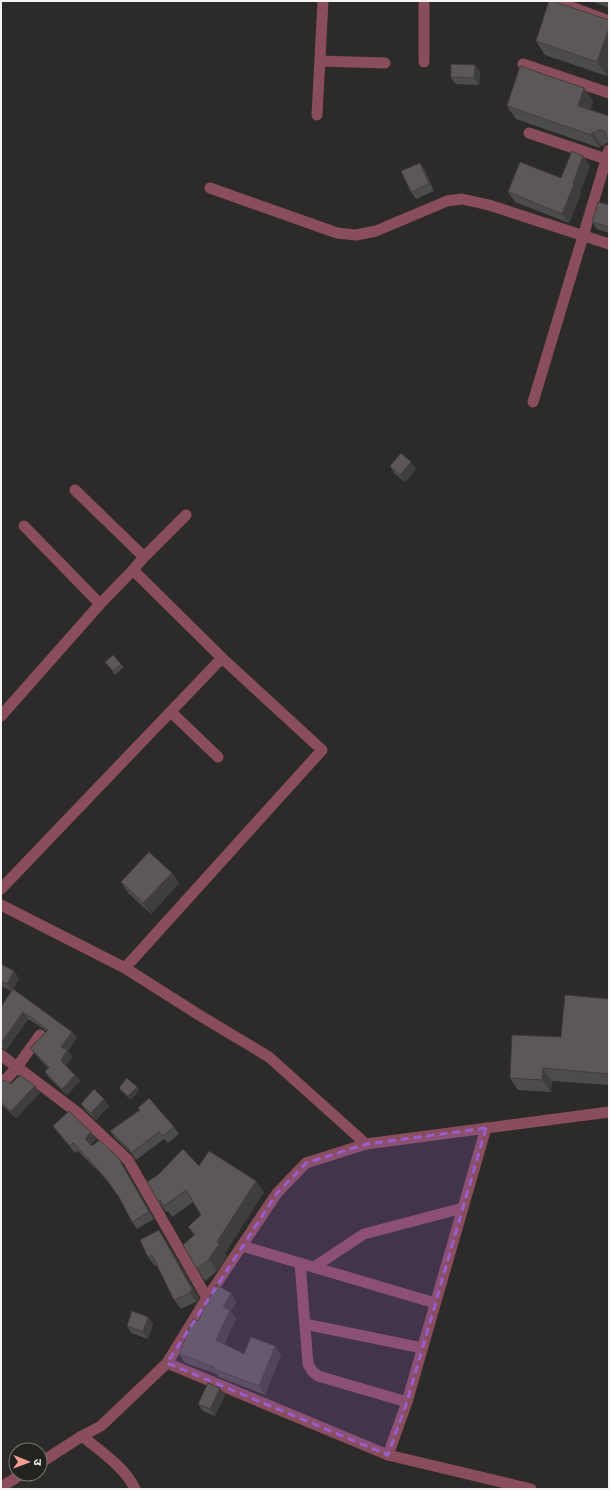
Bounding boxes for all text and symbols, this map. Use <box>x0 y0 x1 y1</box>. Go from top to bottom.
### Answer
north arrow <box>8 1442 48 1482</box>
text: उ <box>31 1459 44 1466</box>

